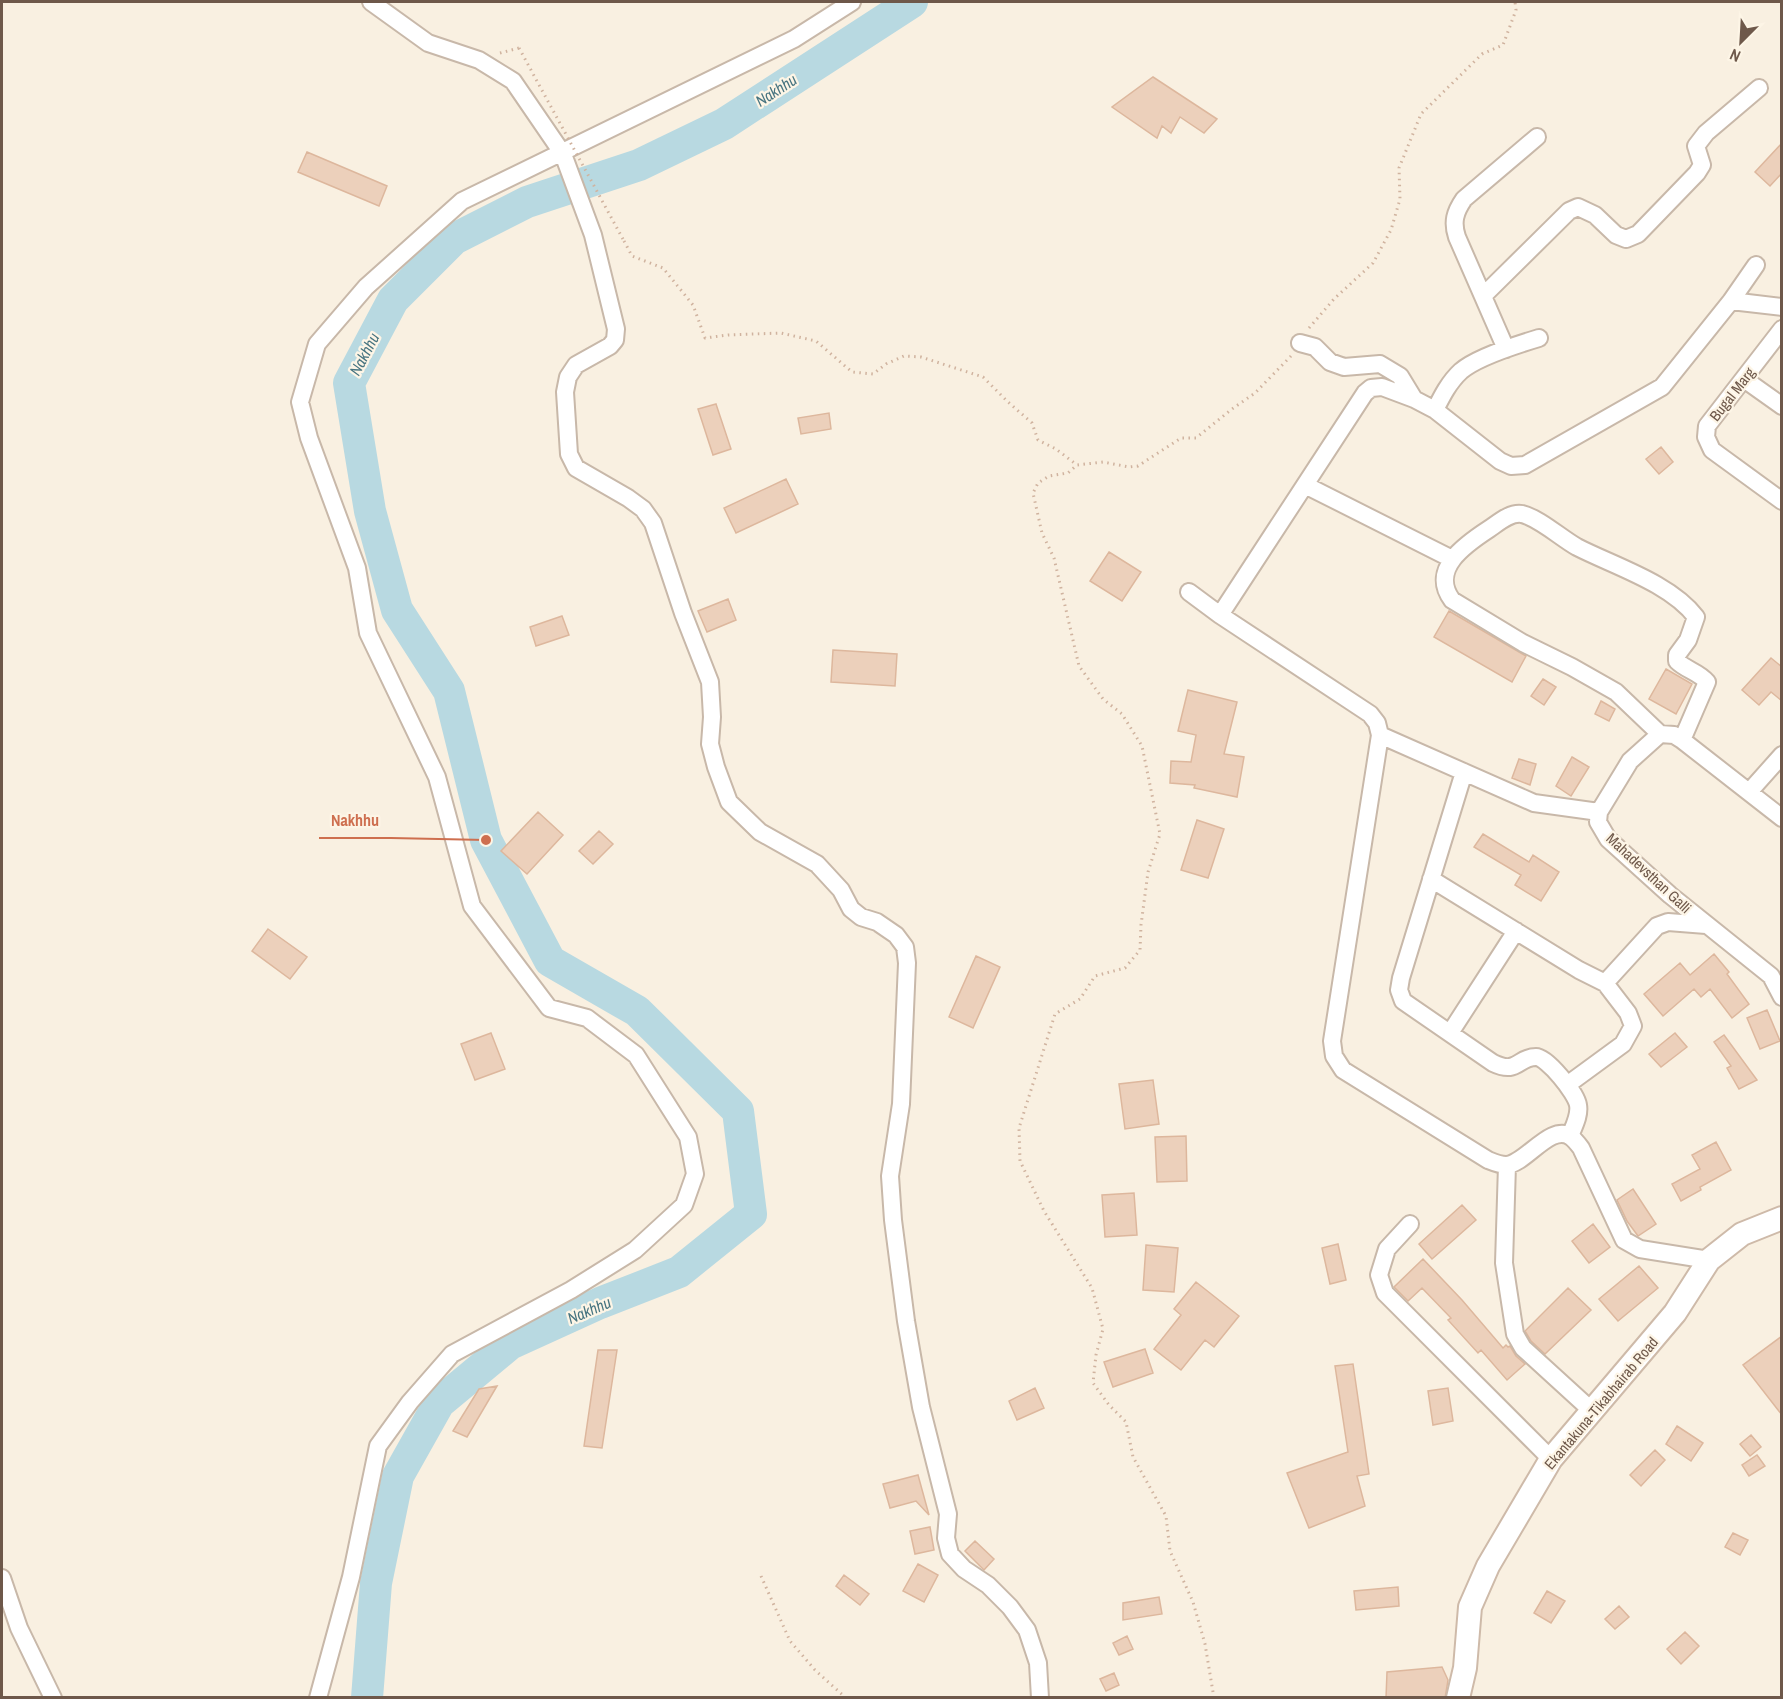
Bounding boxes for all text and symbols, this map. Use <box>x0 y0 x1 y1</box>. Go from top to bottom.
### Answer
north arrow <box>1711 12 1771 72</box>
text: N <box>1726 44 1744 68</box>
water label: Nakhhu <box>751 68 801 112</box>
water label: Nakhhu <box>344 329 384 379</box>
street label: Bugal Marg <box>1704 363 1760 425</box>
callout: Nakhhu <box>319 804 391 838</box>
text: Nakhhu <box>331 809 379 831</box>
street label: Mahadevsthan Galli <box>1602 828 1696 918</box>
water label: Nakhhu <box>564 1291 614 1329</box>
street label: Ekantakuna-Tikabhairab Road <box>1539 1332 1663 1474</box>

